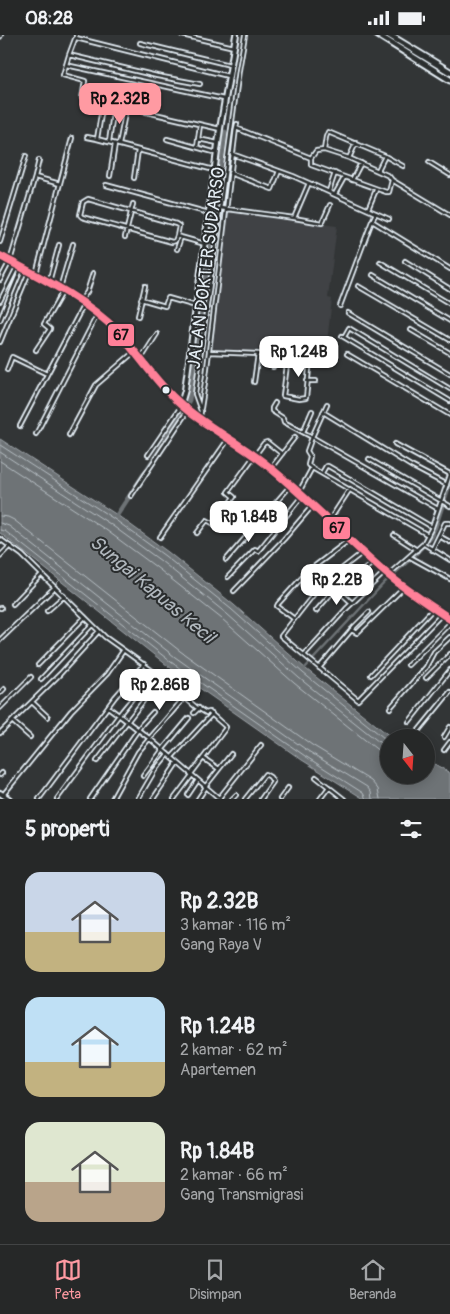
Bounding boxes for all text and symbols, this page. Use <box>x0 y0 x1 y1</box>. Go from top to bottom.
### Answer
text: 08:28 <box>25 6 73 30</box>
pin: Rp 2.32B <box>68 83 172 125</box>
text: Rp 2.32B <box>90 89 150 109</box>
street label: JALAN DOKTER SUDARSO <box>183 166 230 370</box>
line badge: 67 <box>107 323 135 347</box>
text: 67 <box>113 327 129 344</box>
pin: Rp 1.24B <box>247 335 351 378</box>
text: Rp 1.24B <box>270 342 328 362</box>
unlabelled marker <box>161 385 171 395</box>
pin: Rp 1.84B <box>197 501 301 543</box>
text: Rp 1.84B <box>221 507 277 527</box>
line badge: 67 <box>322 516 351 540</box>
text: 67 <box>329 520 345 537</box>
water label: Sungai Kapuas Kecil <box>85 530 222 651</box>
pin: Rp 2.2B <box>291 563 383 606</box>
text: Rp 2.2B <box>312 570 362 590</box>
pin: Rp 2.86B <box>108 669 212 711</box>
text: Rp 2.86B <box>130 675 190 695</box>
north arrow <box>380 729 435 784</box>
map controls <box>380 729 435 784</box>
icon: filters <box>397 815 425 843</box>
text: 5 properti <box>25 816 109 843</box>
text: Rp 2.32B <box>180 888 258 915</box>
icon: home <box>65 892 125 952</box>
text: 3 kamar · 116 m² <box>180 915 291 935</box>
text: Gang Raya V <box>180 935 262 955</box>
text: Rp 1.24B <box>180 1013 255 1040</box>
icon: home <box>65 1017 125 1077</box>
text: 2 kamar · 62 m² <box>180 1040 287 1060</box>
text: Apartemen <box>180 1060 256 1080</box>
text: Rp 1.84B <box>180 1138 254 1165</box>
icon: home <box>65 1142 125 1202</box>
text: 2 kamar · 66 m² <box>180 1165 288 1185</box>
text: Gang Transmigrasi <box>180 1185 303 1205</box>
tab: Peta <box>54 1256 82 1303</box>
tab: Disimpan <box>189 1256 242 1303</box>
tab: Beranda <box>349 1256 396 1303</box>

